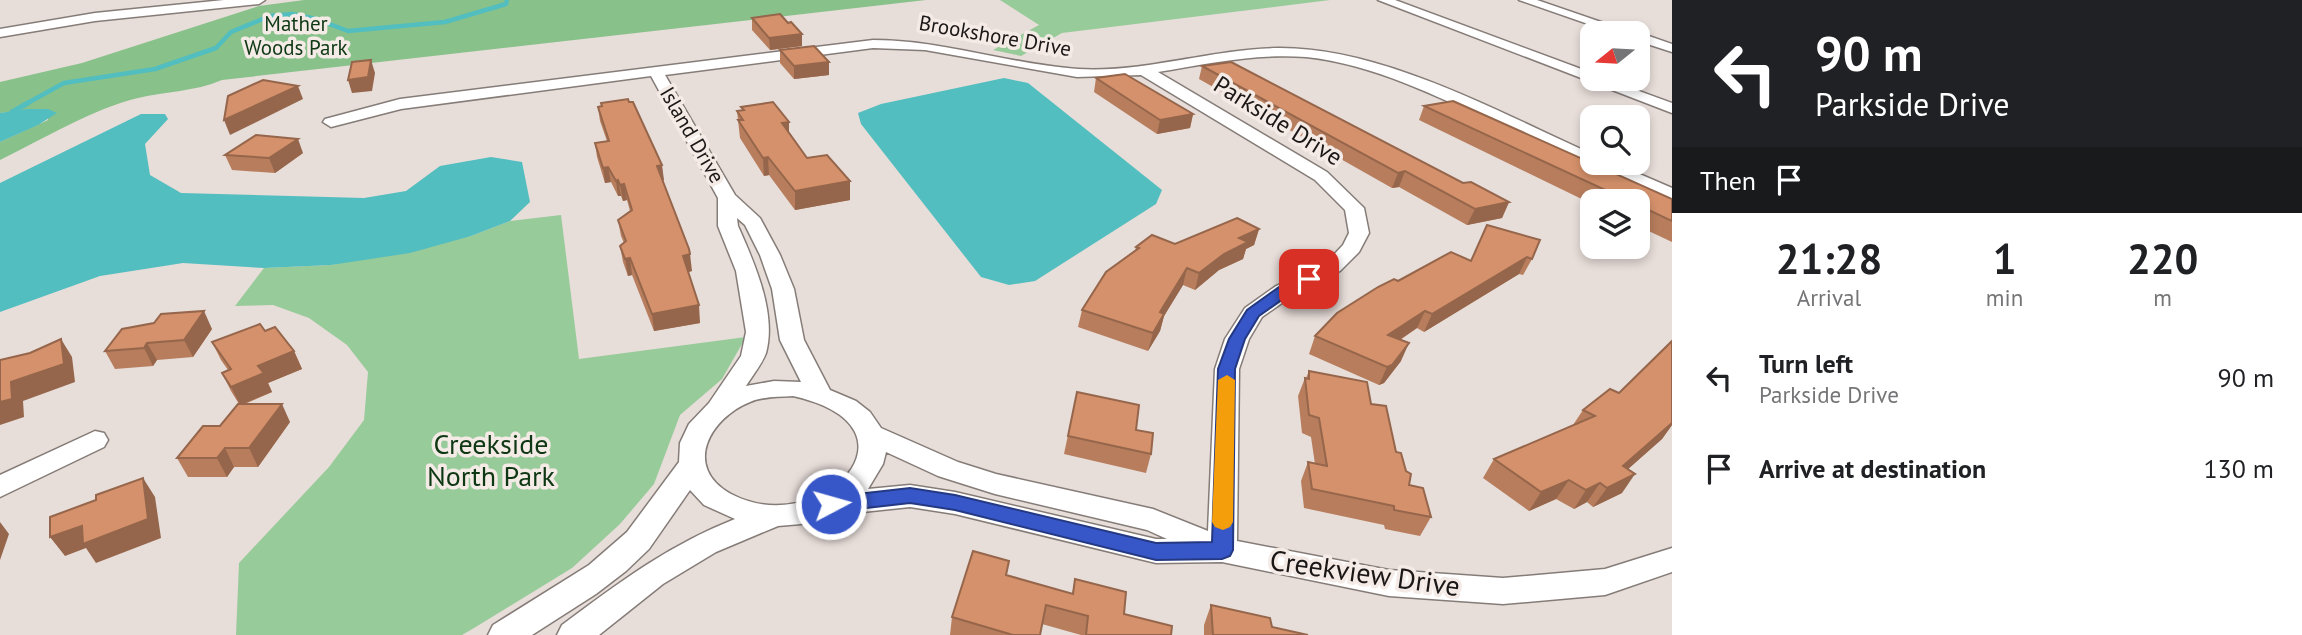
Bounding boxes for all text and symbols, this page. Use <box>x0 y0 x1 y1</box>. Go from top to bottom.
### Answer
street label: Brookshore Drive <box>917 9 1073 62</box>
park label: Mather Woods Park <box>244 10 348 61</box>
north arrow <box>1580 21 1650 91</box>
map controls <box>1580 21 1650 259</box>
text: 90 m <box>1815 21 1922 85</box>
icon: left <box>1700 28 1791 119</box>
street label: Parkside Drive <box>1208 69 1348 172</box>
street label: Island Drive <box>654 82 731 188</box>
text: Parkside Drive <box>1815 83 2010 125</box>
button: search <box>1580 105 1650 175</box>
icon: arrive <box>1770 161 1808 199</box>
text: Then <box>1700 164 1756 197</box>
button: layers <box>1580 189 1650 259</box>
text: 21:28 <box>1776 231 1882 286</box>
text: 1 <box>1993 231 2016 286</box>
text: 220 <box>2127 231 2198 286</box>
pin <box>1279 249 1339 309</box>
icon: arrive <box>1290 260 1328 298</box>
text: Arrival <box>1797 283 1861 312</box>
text: min <box>1986 283 2023 312</box>
text: m <box>2153 283 2172 312</box>
text: Turn left <box>1759 347 1853 380</box>
icon: left <box>1700 359 1738 397</box>
text: 90 m <box>2218 361 2274 394</box>
text: Parkside Drive <box>1759 380 1899 409</box>
park label: Creekside North Park <box>427 425 556 494</box>
icon: arrive <box>1700 450 1738 488</box>
text: Arrive at destination <box>1759 452 1986 485</box>
text: 130 m <box>2203 452 2274 485</box>
position arrow <box>794 467 868 541</box>
street label: Creekview Drive <box>1268 541 1462 604</box>

